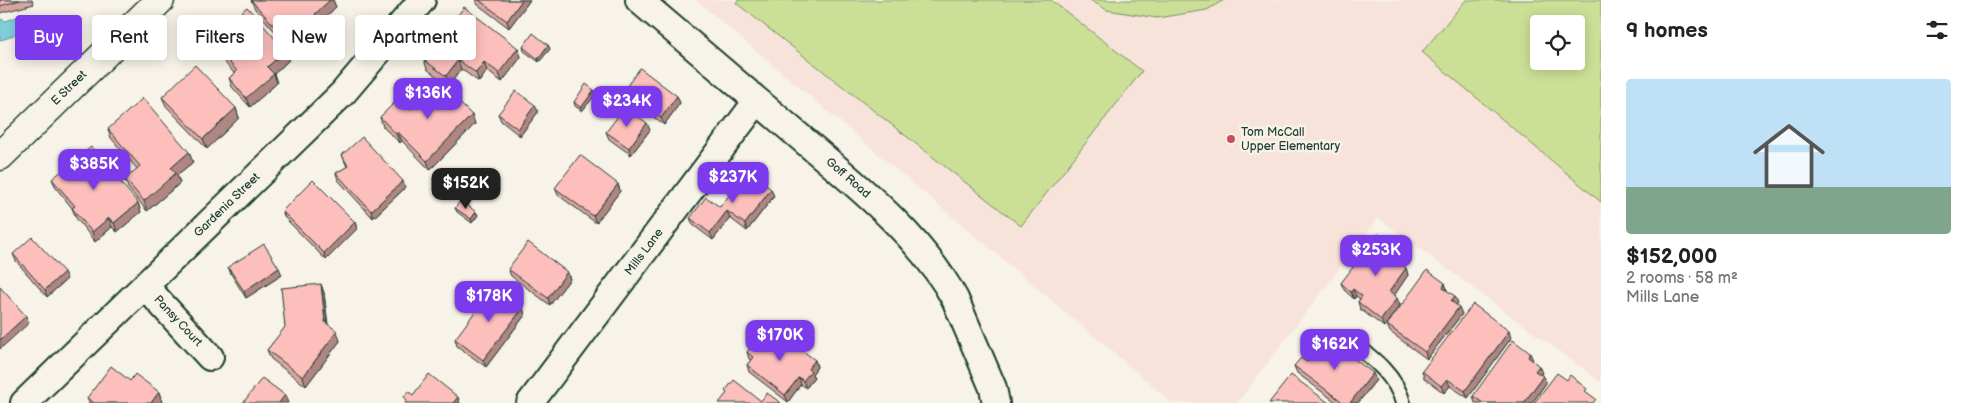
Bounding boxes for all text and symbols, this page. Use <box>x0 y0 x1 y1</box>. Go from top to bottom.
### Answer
chip: Buy <box>15 15 82 60</box>
chip: Rent <box>92 15 167 60</box>
chip: Filters <box>177 15 263 60</box>
chip: New <box>273 15 345 60</box>
chip: Apartment <box>355 15 476 60</box>
map controls <box>1530 15 1585 70</box>
button: locate <box>1530 15 1585 70</box>
icon: filters <box>1923 16 1951 44</box>
text: 9 homes <box>1626 18 1708 43</box>
street label: E Street <box>48 67 90 109</box>
pin: $136K <box>393 78 463 120</box>
text: $136K <box>404 84 452 103</box>
pin: $234K <box>592 86 662 128</box>
text: $234K <box>602 92 652 111</box>
icon: home <box>1744 111 1834 201</box>
place label: Tom McCall Upper Elementary <box>1241 125 1341 154</box>
marker: Tom McCall Upper Elementary <box>1225 133 1237 145</box>
pin: $385K <box>59 148 129 191</box>
street label: Goff Road <box>822 154 874 202</box>
text: $385K <box>69 155 119 174</box>
pin: $237K <box>698 162 768 204</box>
pin: $152K <box>431 168 501 210</box>
text: $237K <box>709 168 757 187</box>
street label: Gardenia Street <box>191 169 263 240</box>
text: $152K <box>443 174 489 193</box>
street label: Mills Lane <box>621 226 667 278</box>
pin: $253K <box>1341 234 1411 277</box>
text: $253K <box>1351 241 1401 260</box>
text: $152,000 <box>1626 244 1717 269</box>
text: 2 rooms · 58 m² <box>1626 269 1738 288</box>
pin: $178K <box>454 280 524 323</box>
text: $178K <box>466 287 512 306</box>
text: Mills Lane <box>1626 288 1699 307</box>
street label: Pansy Court <box>150 292 206 350</box>
pin: $170K <box>745 320 815 362</box>
text: $170K <box>757 326 803 345</box>
pin: $162K <box>1300 328 1370 371</box>
text: $162K <box>1311 335 1359 354</box>

